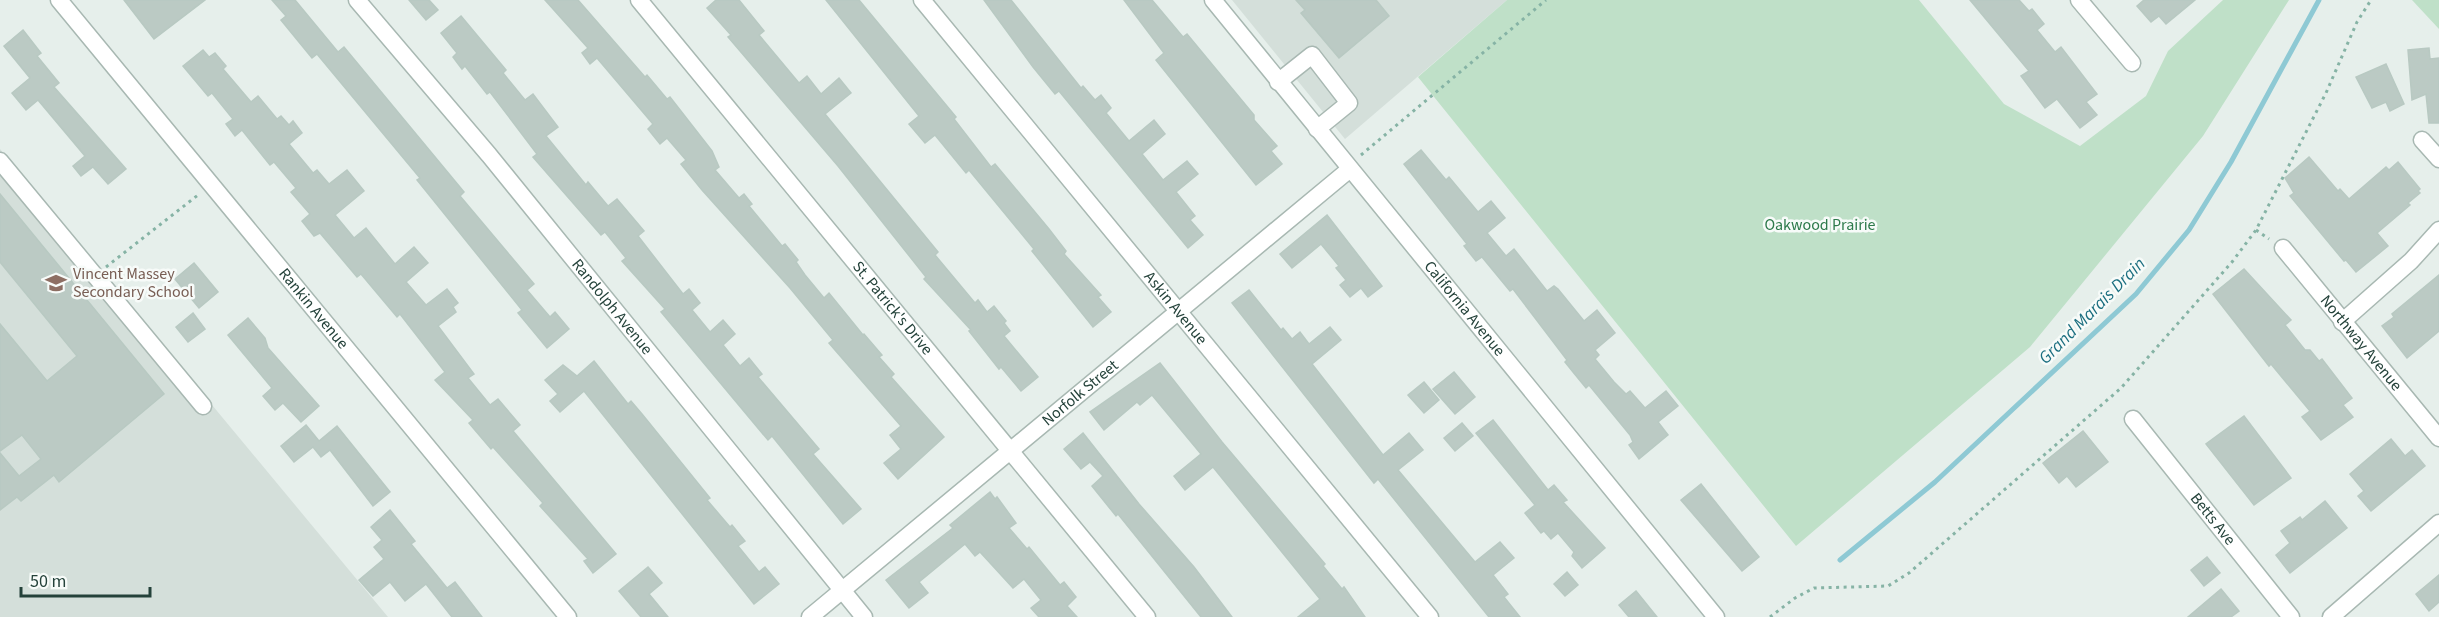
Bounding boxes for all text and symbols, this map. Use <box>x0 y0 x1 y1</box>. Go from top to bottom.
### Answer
park label: Oakwood Prairie <box>1764 214 1876 236</box>
water label: Grand Marais Drain <box>2033 252 2151 370</box>
street label: Randolph Avenue <box>567 254 658 359</box>
street label: St. Patrick's Drive <box>847 256 938 360</box>
street label: California Avenue <box>1419 256 1510 361</box>
place label: Vincent Massey Secondary School <box>73 263 193 303</box>
street label: Rankin Avenue <box>274 263 354 354</box>
street label: Askin Avenue <box>1139 267 1212 349</box>
school or university icon: Vincent Massey Secondary School <box>44 271 68 295</box>
street label: Northway Avenue <box>2315 290 2407 396</box>
street label: Norfolk Street <box>1037 354 1123 431</box>
street label: Betts Ave <box>2185 488 2241 550</box>
scale bar <box>21 560 150 598</box>
text: 50 m <box>30 569 66 594</box>

